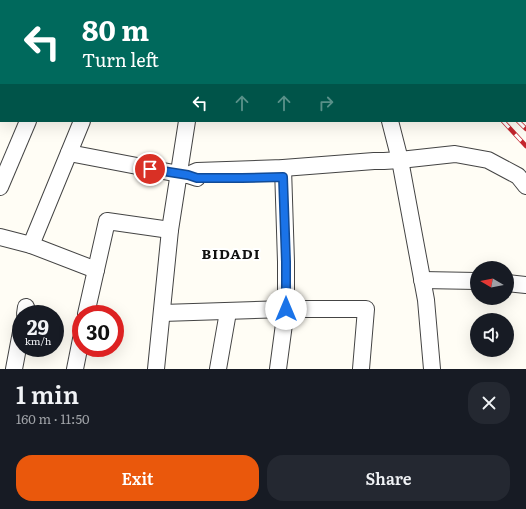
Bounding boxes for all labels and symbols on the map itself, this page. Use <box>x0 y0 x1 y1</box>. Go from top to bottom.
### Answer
pin <box>133 152 167 186</box>
district label: BIDADI <box>201 243 261 263</box>
north arrow <box>470 261 514 305</box>
position arrow <box>265 288 307 330</box>
speed limit sign: 30 <box>72 305 124 357</box>

